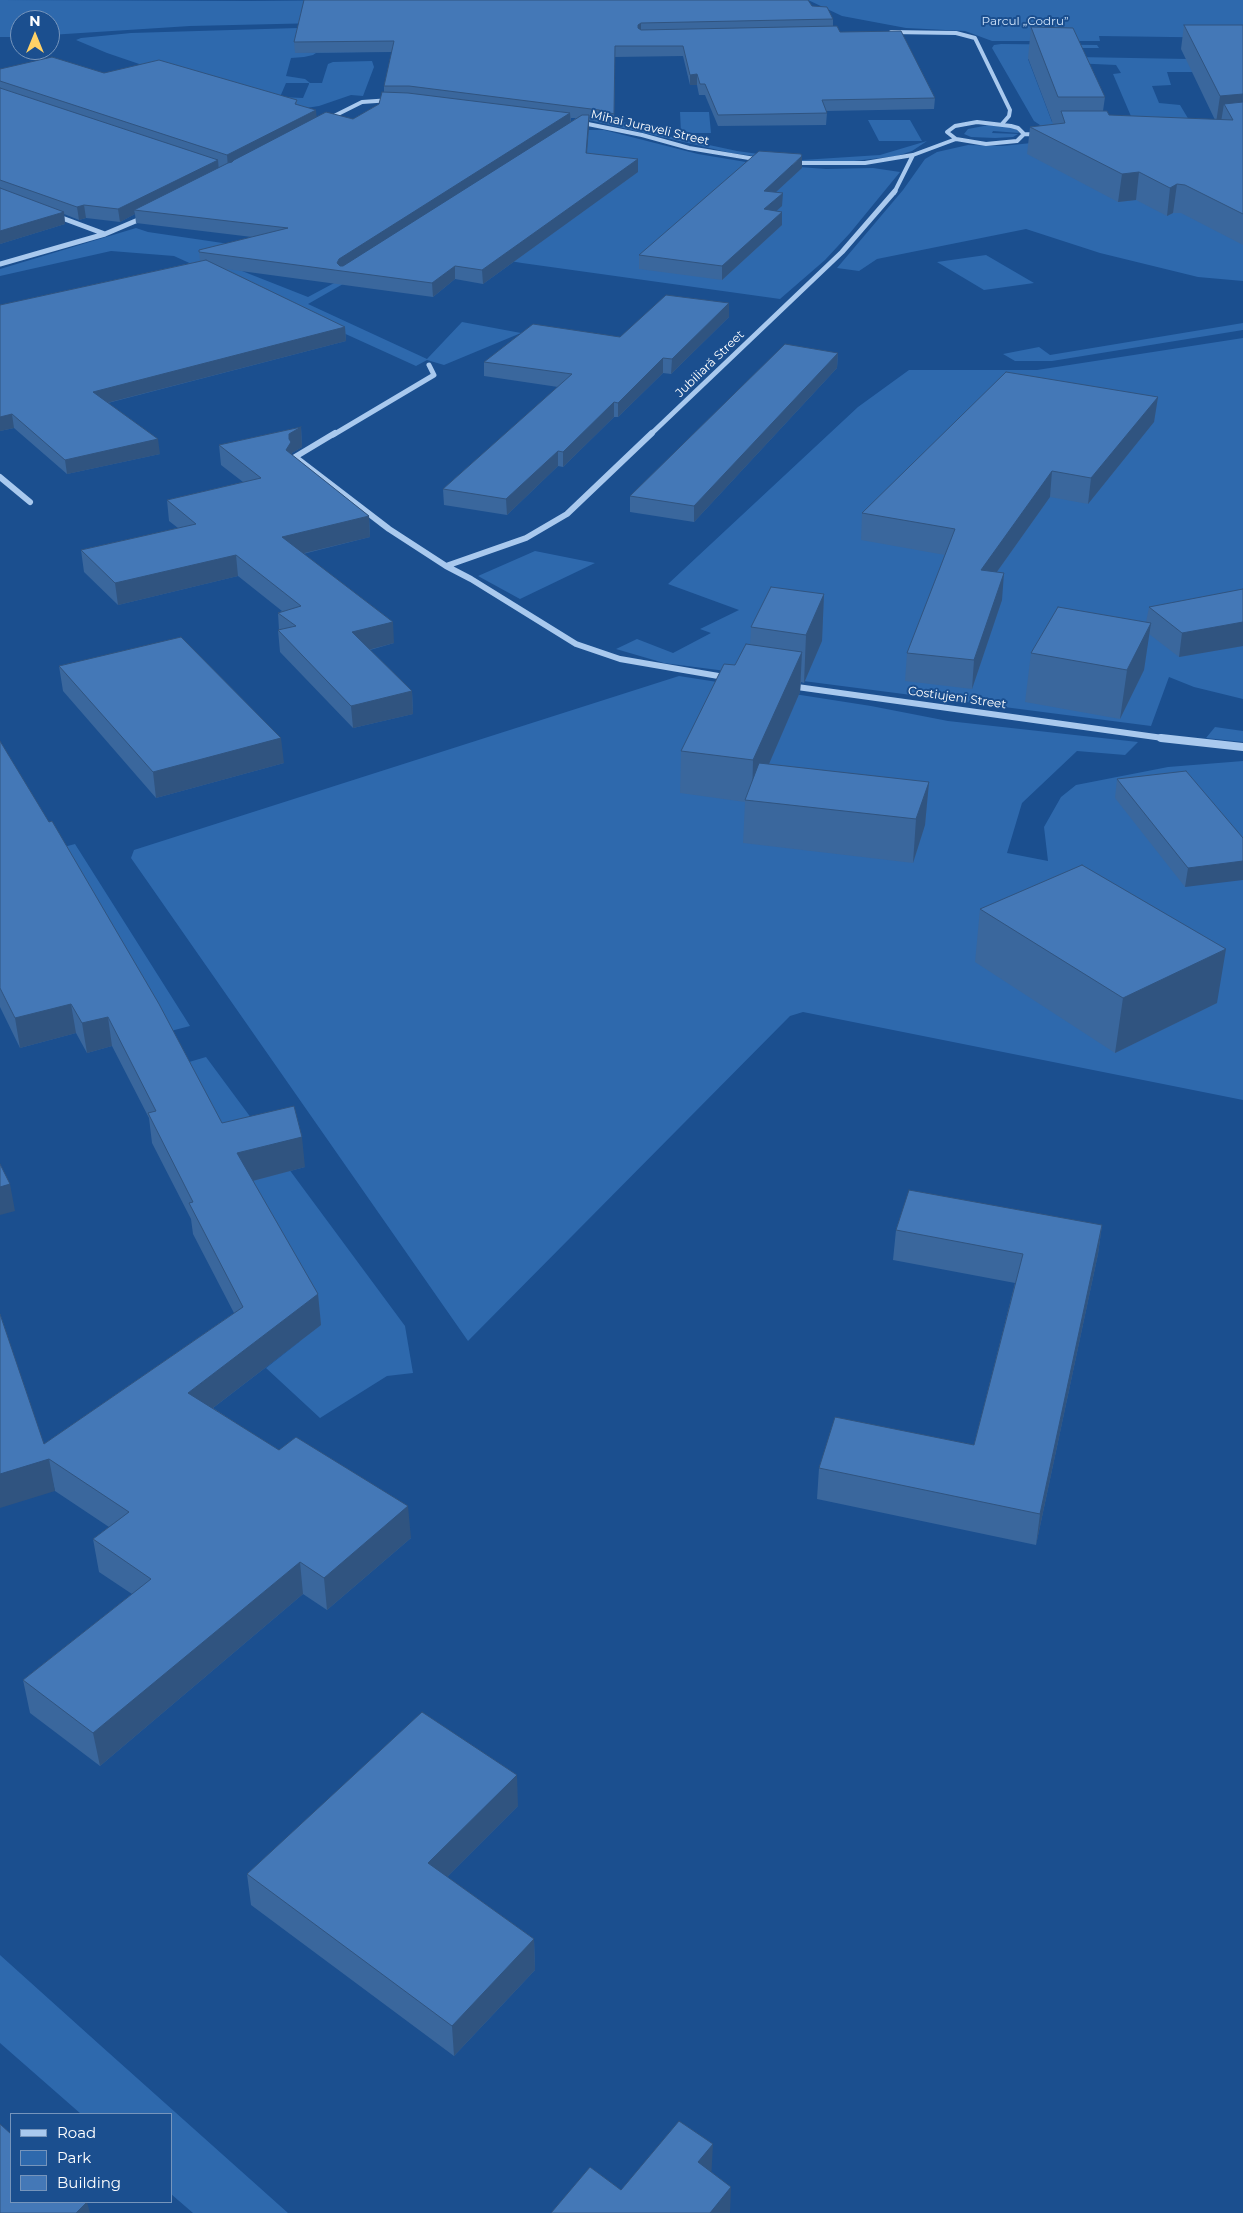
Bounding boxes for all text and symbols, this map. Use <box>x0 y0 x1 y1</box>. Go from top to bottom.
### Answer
north arrow <box>10 10 60 60</box>
text: N <box>29 12 41 30</box>
park label: Parcul „Codru” <box>981 14 1069 28</box>
street label: Mihai Juraveli Street <box>589 107 711 149</box>
street label: Jubiliară Street <box>673 328 747 400</box>
street label: Costiujeni Street <box>907 684 1007 712</box>
legend <box>10 2113 172 2203</box>
text: Road <box>57 2123 96 2142</box>
text: Park <box>57 2148 91 2167</box>
text: Building <box>57 2173 121 2192</box>

